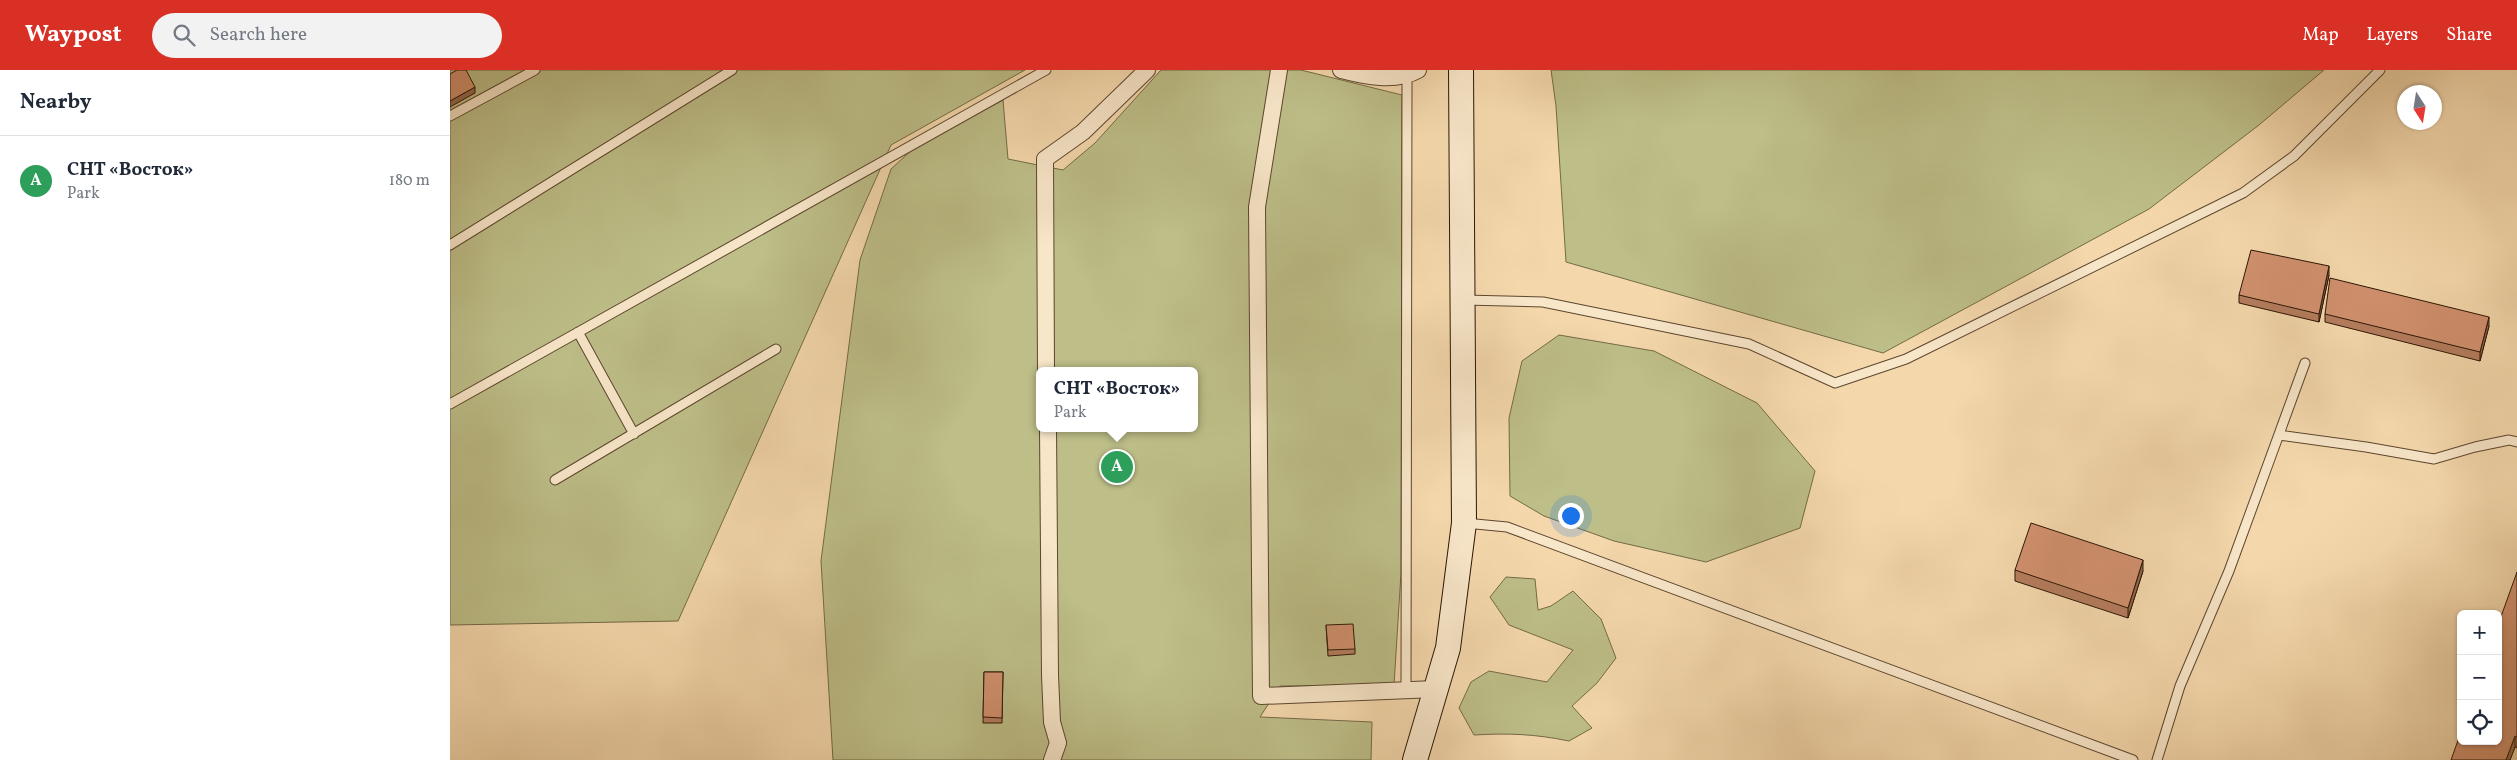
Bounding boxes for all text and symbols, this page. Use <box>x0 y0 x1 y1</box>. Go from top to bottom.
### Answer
search box <box>152 13 502 58</box>
text: Waypost <box>25 18 122 52</box>
icon: search <box>170 21 198 49</box>
text: Search here <box>210 22 307 48</box>
text: Map <box>2302 23 2338 48</box>
text: Layers <box>2366 23 2418 48</box>
text: Share <box>2446 23 2492 48</box>
north arrow <box>2397 85 2442 130</box>
text: Nearby <box>20 88 91 117</box>
text: СНТ «Восток» <box>67 157 194 183</box>
text: A <box>30 170 42 192</box>
text: 180 m <box>389 170 430 192</box>
text: Park <box>67 183 100 205</box>
popup <box>1036 367 1198 432</box>
text: СНТ «Восток» <box>1054 376 1180 402</box>
text: Park <box>1054 402 1086 424</box>
pin: A <box>1101 448 1133 486</box>
your location <box>1558 503 1584 529</box>
map controls <box>2457 610 2502 745</box>
button: + <box>2457 610 2502 655</box>
button: − <box>2457 655 2502 700</box>
button: locate <box>2457 700 2502 745</box>

